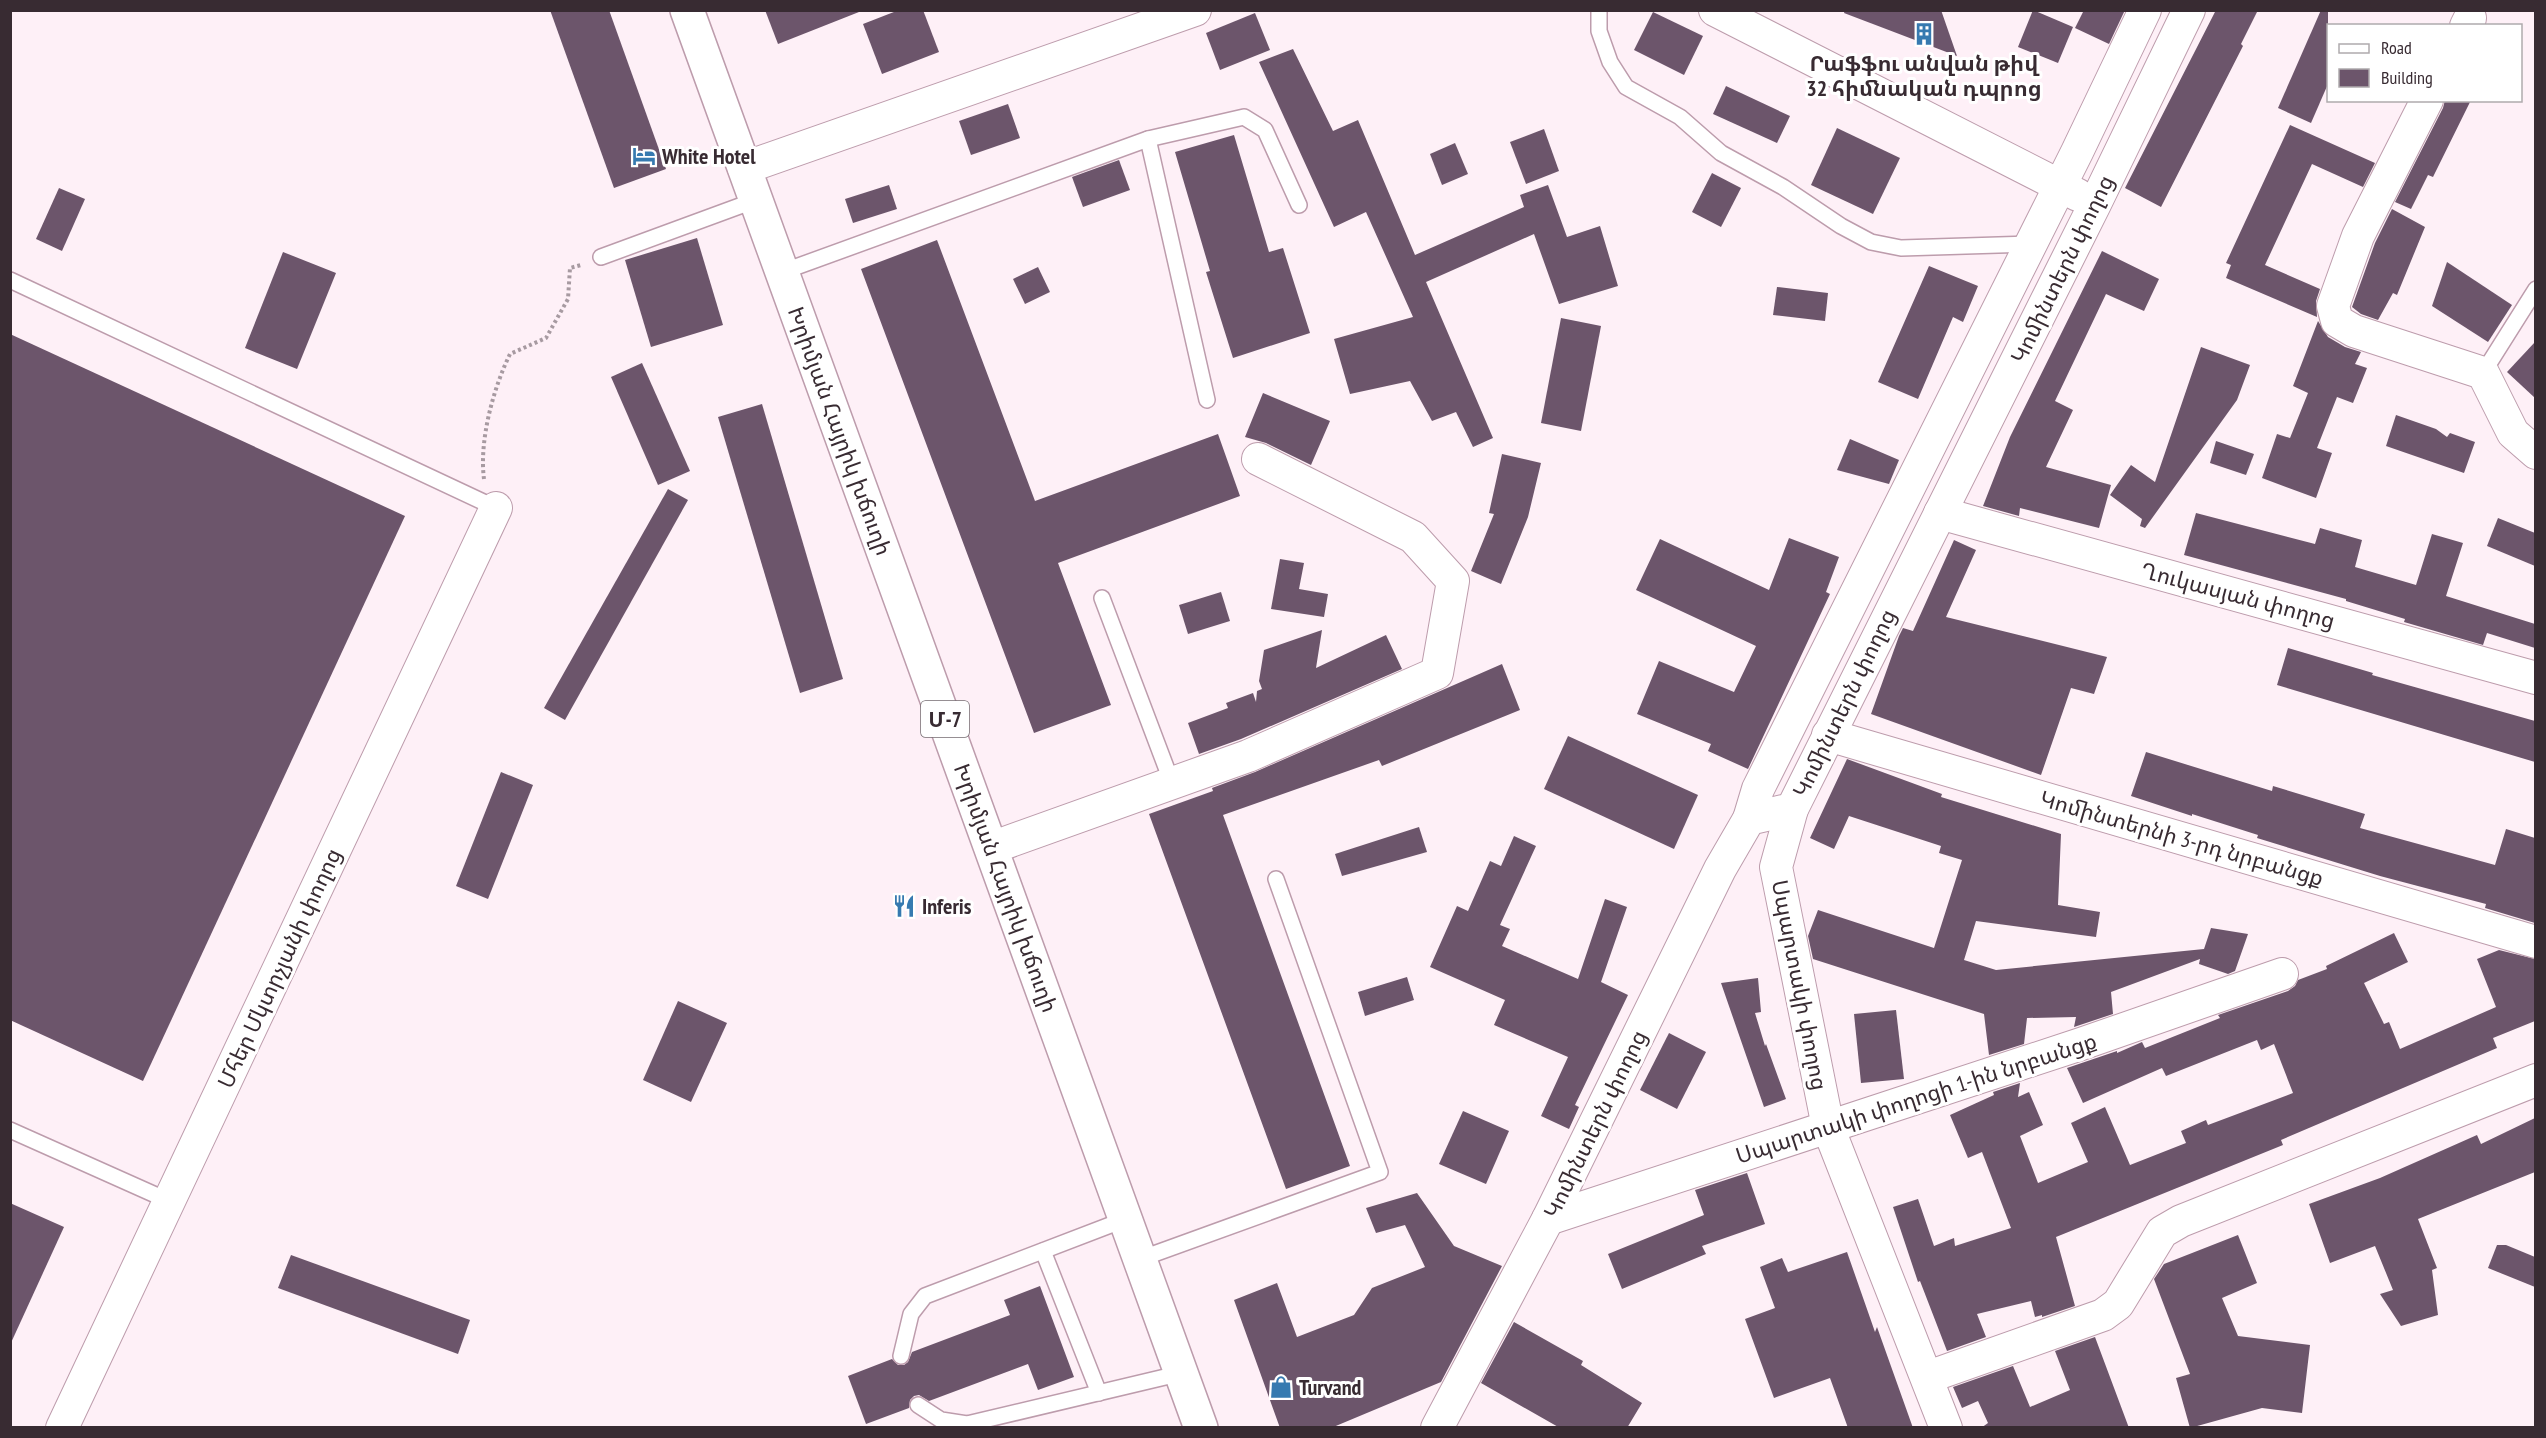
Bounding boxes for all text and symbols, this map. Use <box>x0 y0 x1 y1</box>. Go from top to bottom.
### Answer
building icon: Րաֆֆու անվան թիվ 32 հիմնական դպրոց <box>1911 21 1937 47</box>
legend <box>2327 24 2522 102</box>
text: Road <box>2381 36 2412 59</box>
place label: Րաֆֆու անվան թիվ 32 հիմնական դպրոց <box>1806 49 2042 102</box>
text: Building <box>2381 66 2433 89</box>
place label: White Hotel <box>661 142 756 170</box>
hotel icon: White Hotel <box>631 143 657 169</box>
street label: Կոմինտերն փողոց <box>2004 170 2120 368</box>
street label: Խրիմյան Հայրիկ խճուղի <box>782 303 898 559</box>
street label: Ղուկասյան փողոց <box>2138 556 2338 634</box>
street label: Կոմինտերն փողոց <box>1786 604 1902 802</box>
road number: Մ-7 <box>921 701 969 737</box>
street label: Խրիմյան Հայրիկ խճուղի <box>948 760 1064 1016</box>
street label: Կոմինտերնի 3-րդ նրբանցք <box>2037 784 2327 892</box>
street label: Մհեր Մկտրչյանի փողոց <box>211 843 347 1093</box>
street label: Սպարտակի փողոց <box>1766 877 1834 1093</box>
place label: Inferis <box>922 892 972 920</box>
restaurant icon: Inferis <box>891 893 917 919</box>
street label: Կոմինտերն փողոց <box>1537 1025 1653 1223</box>
street label: Սպարտակի փողոցի 1-ին նրբանցք <box>1732 1026 2100 1170</box>
place label: Turvand <box>1299 1373 1362 1401</box>
shop icon: Turvand <box>1268 1374 1294 1400</box>

